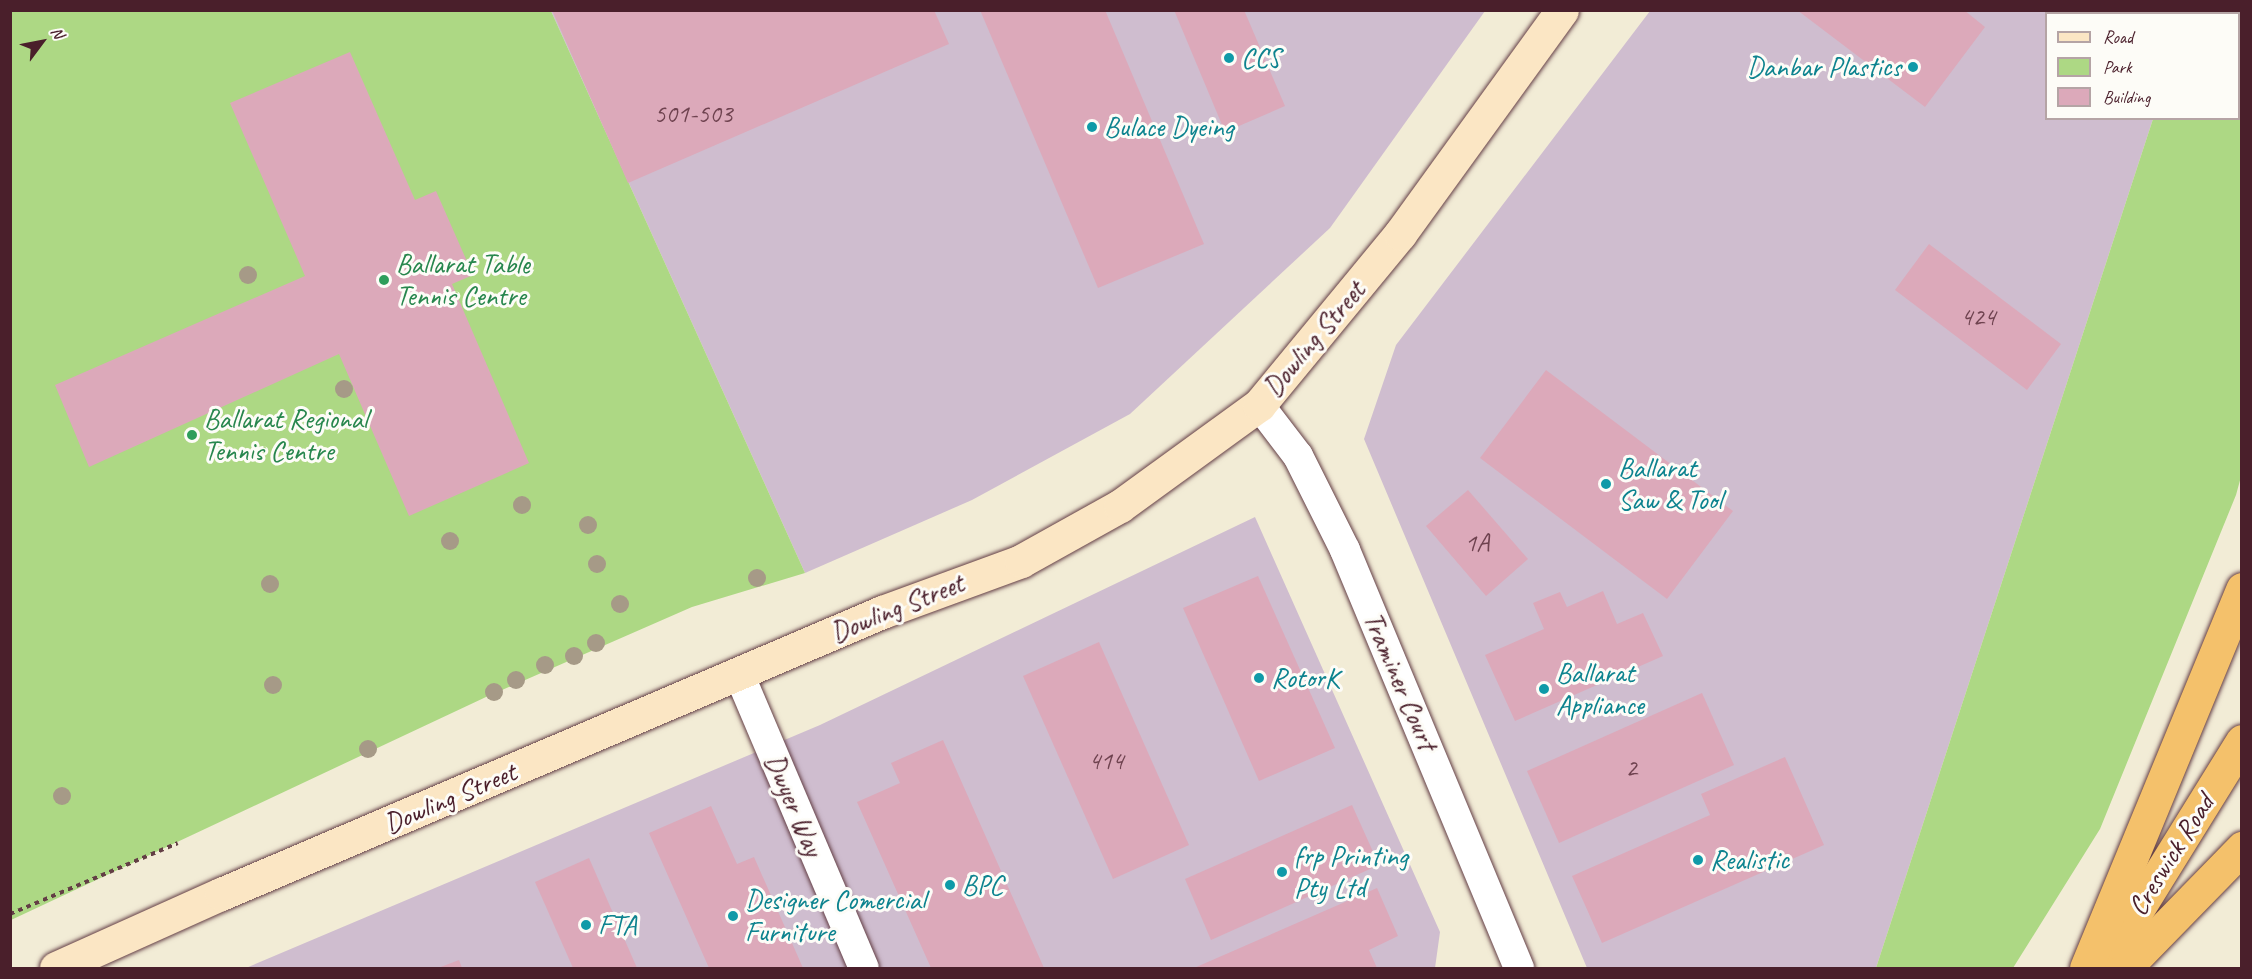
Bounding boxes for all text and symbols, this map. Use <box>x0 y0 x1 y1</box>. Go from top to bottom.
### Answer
north arrow <box>12 12 72 72</box>
legend <box>2045 12 2240 120</box>
text: N <box>46 23 68 42</box>
text: Road <box>2103 26 2133 48</box>
place label: CCS <box>1241 41 1280 75</box>
place label: Danbar Plastics <box>1746 50 1901 84</box>
marker: CCS <box>1222 51 1236 65</box>
text: Park <box>2103 56 2132 78</box>
marker: Danbar Plastics <box>1906 60 1920 74</box>
text: Building <box>2103 86 2150 108</box>
house number: 501-503 <box>654 98 732 130</box>
place label: Bulace Dyeing <box>1104 110 1234 144</box>
marker: Bulace Dyeing <box>1085 120 1099 134</box>
place label: Ballarat Table Tennis Centre <box>396 247 530 313</box>
marker: Ballarat Table Tennis Centre <box>377 273 391 287</box>
street label: Dowling Street <box>1256 274 1372 404</box>
house number: 424 <box>1960 301 1996 333</box>
place label: Ballarat Regional Tennis Centre <box>204 402 368 468</box>
marker: Ballarat Regional Tennis Centre <box>185 428 199 442</box>
place label: Ballarat Saw & Tool <box>1618 451 1722 517</box>
marker: Ballarat Saw & Tool <box>1599 477 1613 491</box>
house number: 1A <box>1465 527 1489 559</box>
street label: Dowling Street <box>825 566 969 650</box>
street label: Traminer Court <box>1356 607 1444 755</box>
place label: Ballarat Appliance <box>1556 656 1644 722</box>
place label: RotorK <box>1271 661 1339 695</box>
marker: RotorK <box>1252 671 1266 685</box>
marker: Ballarat Appliance <box>1537 682 1551 696</box>
house number: 414 <box>1088 745 1124 777</box>
street label: Dwyer Way <box>757 749 831 861</box>
house number: 2 <box>1625 752 1637 784</box>
street label: Dowling Street <box>379 755 521 841</box>
street label: Creswick Road <box>2121 789 2221 921</box>
place label: frp Printing Pty Ltd <box>1294 839 1408 905</box>
place label: Realistic <box>1710 843 1789 877</box>
marker: Realistic <box>1691 853 1705 867</box>
marker: frp Printing Pty Ltd <box>1275 865 1289 879</box>
place label: BPC <box>962 868 1003 902</box>
marker: BPC <box>943 878 957 892</box>
place label: Designer Comercial Furniture <box>745 883 924 949</box>
place label: FTA <box>598 908 636 942</box>
marker: Designer Comercial Furniture <box>726 909 740 923</box>
marker: FTA <box>579 918 593 932</box>

